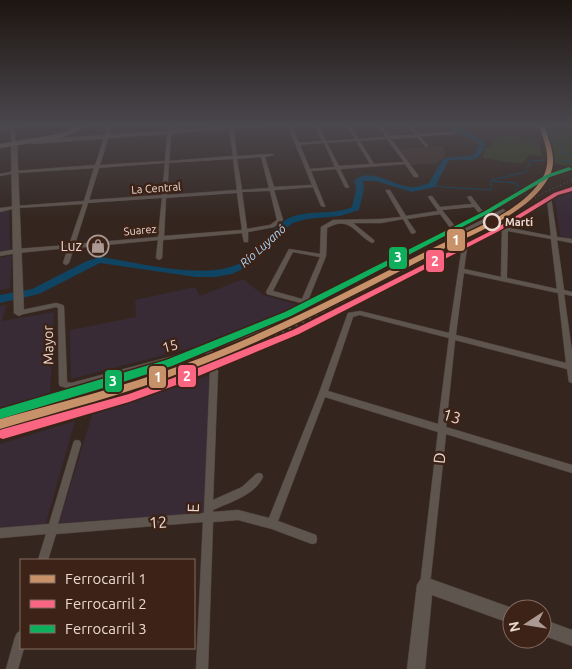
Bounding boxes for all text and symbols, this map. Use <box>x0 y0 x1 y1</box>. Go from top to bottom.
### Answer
street label: La Central <box>131 180 181 196</box>
marker: Martí <box>483 213 501 231</box>
place label: Martí <box>505 216 533 228</box>
water label: Río Luyanó <box>237 221 289 270</box>
street label: Suarez <box>123 223 157 237</box>
line badge: 1 <box>446 228 466 252</box>
text: 1 <box>452 232 460 248</box>
shop icon: Luz <box>86 234 110 258</box>
place label: Luz <box>60 238 82 254</box>
line badge: 3 <box>388 246 408 270</box>
text: 3 <box>394 249 402 265</box>
line badge: 2 <box>425 249 445 273</box>
text: 2 <box>431 253 439 269</box>
street label: Mayor <box>40 324 56 365</box>
street label: 15 <box>160 336 180 356</box>
line badge: 2 <box>177 364 197 388</box>
line badge: 1 <box>148 365 167 389</box>
text: 2 <box>183 368 191 384</box>
line badge: 3 <box>104 369 123 393</box>
text: 1 <box>154 369 162 385</box>
text: 3 <box>109 373 117 389</box>
street label: 13 <box>441 405 463 427</box>
street label: D <box>429 451 449 465</box>
street label: E <box>184 503 202 513</box>
street label: 12 <box>148 512 168 532</box>
legend <box>20 559 195 649</box>
text: Ferrocarril 1 <box>65 570 147 587</box>
text: Ferrocarril 2 <box>65 595 147 612</box>
north arrow <box>502 599 552 649</box>
text: Ferrocarril 3 <box>65 620 147 637</box>
text: N <box>505 620 523 633</box>

